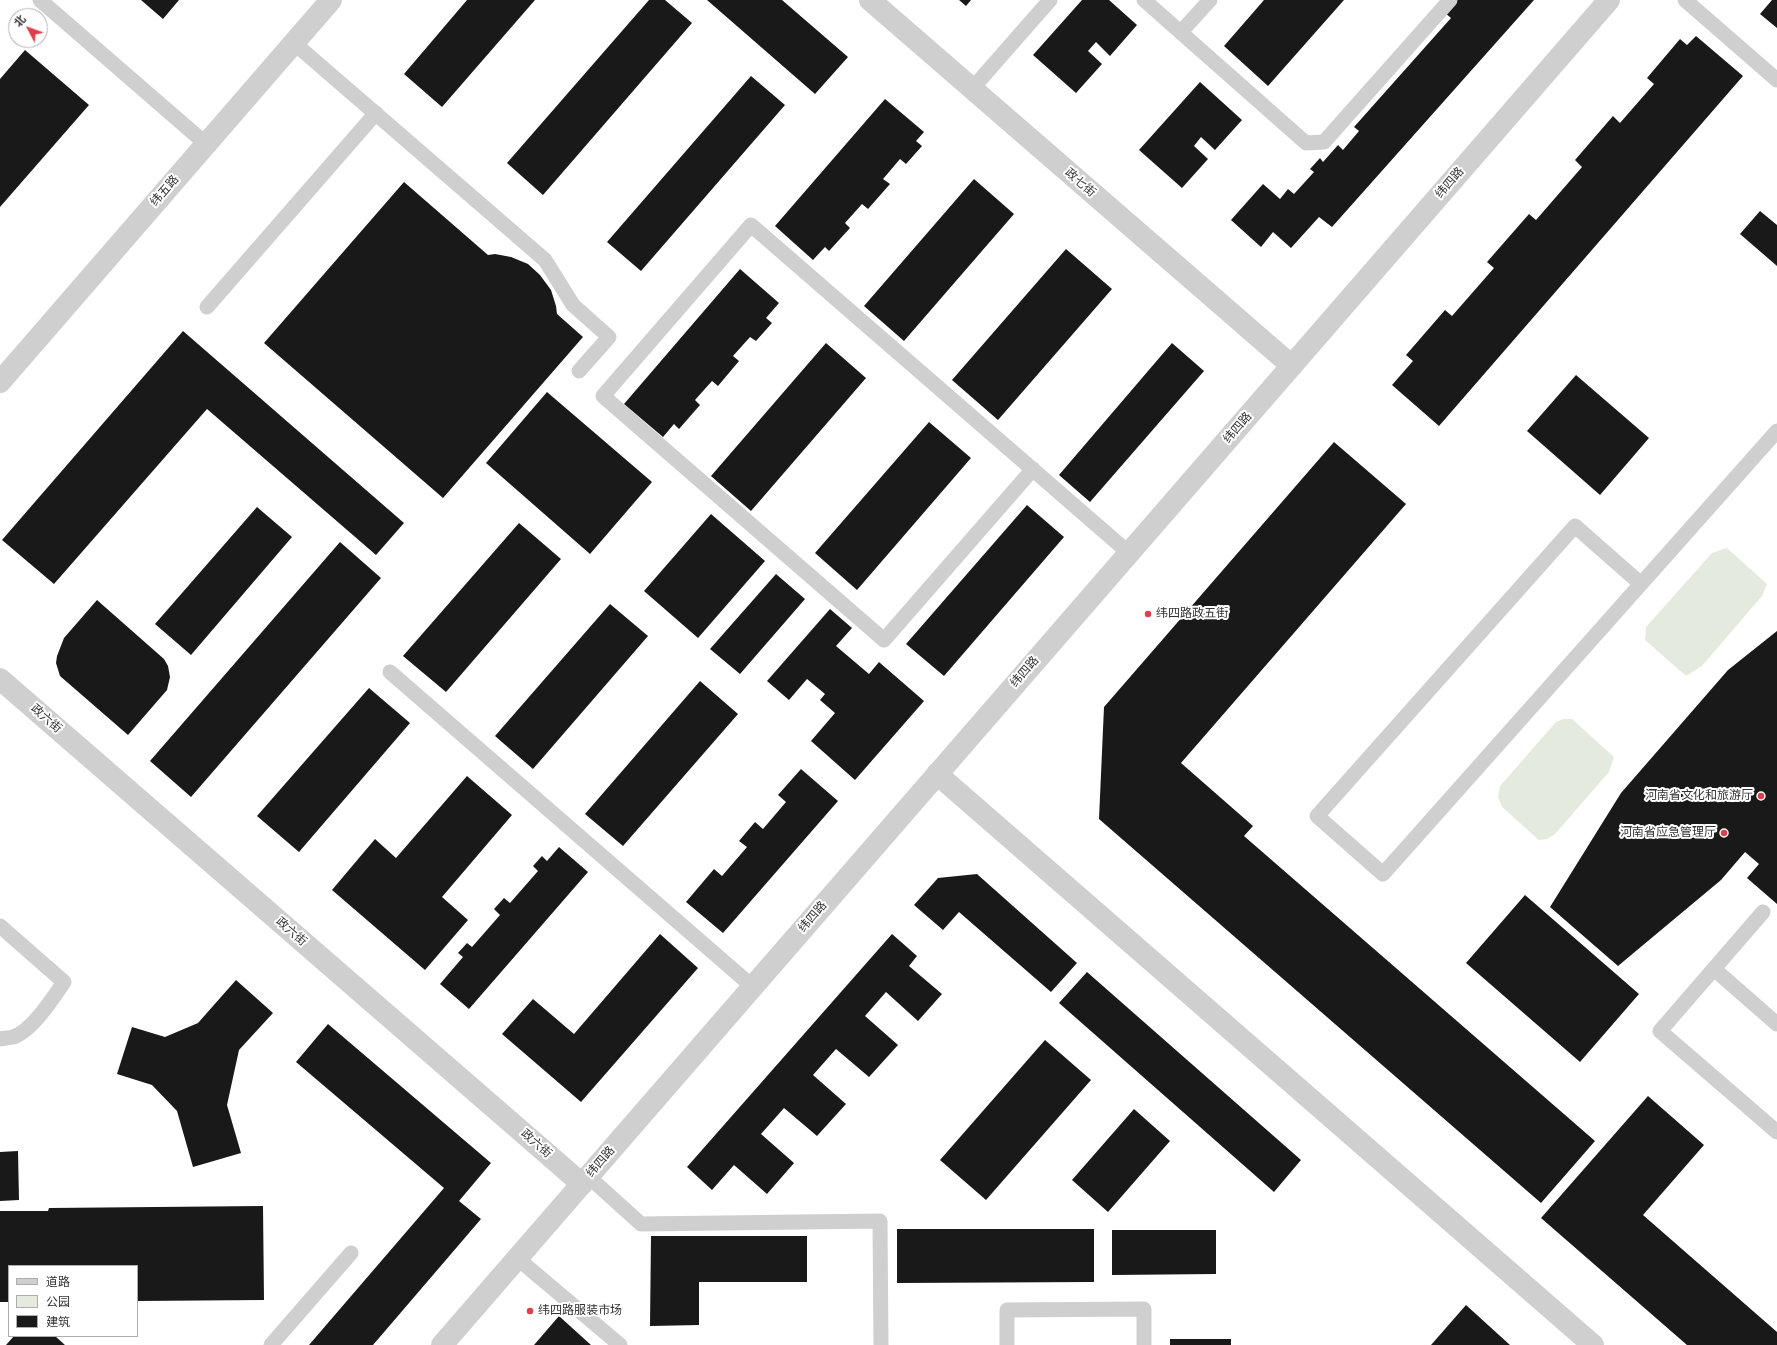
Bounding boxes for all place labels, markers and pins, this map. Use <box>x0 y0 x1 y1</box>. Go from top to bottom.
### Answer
place label: 纬四路政五街 <box>1156 607 1228 621</box>
marker: 纬四路政五街 <box>1143 609 1153 619</box>
place label: 河南省文化和旅游厅 <box>1645 789 1753 803</box>
marker: 河南省文化和旅游厅 <box>1756 791 1766 801</box>
place label: 河南省应急管理厅 <box>1620 826 1716 840</box>
marker: 河南省应急管理厅 <box>1719 828 1729 838</box>
place label: 纬四路服装市场 <box>538 1304 622 1318</box>
marker: 纬四路服装市场 <box>525 1306 535 1316</box>

